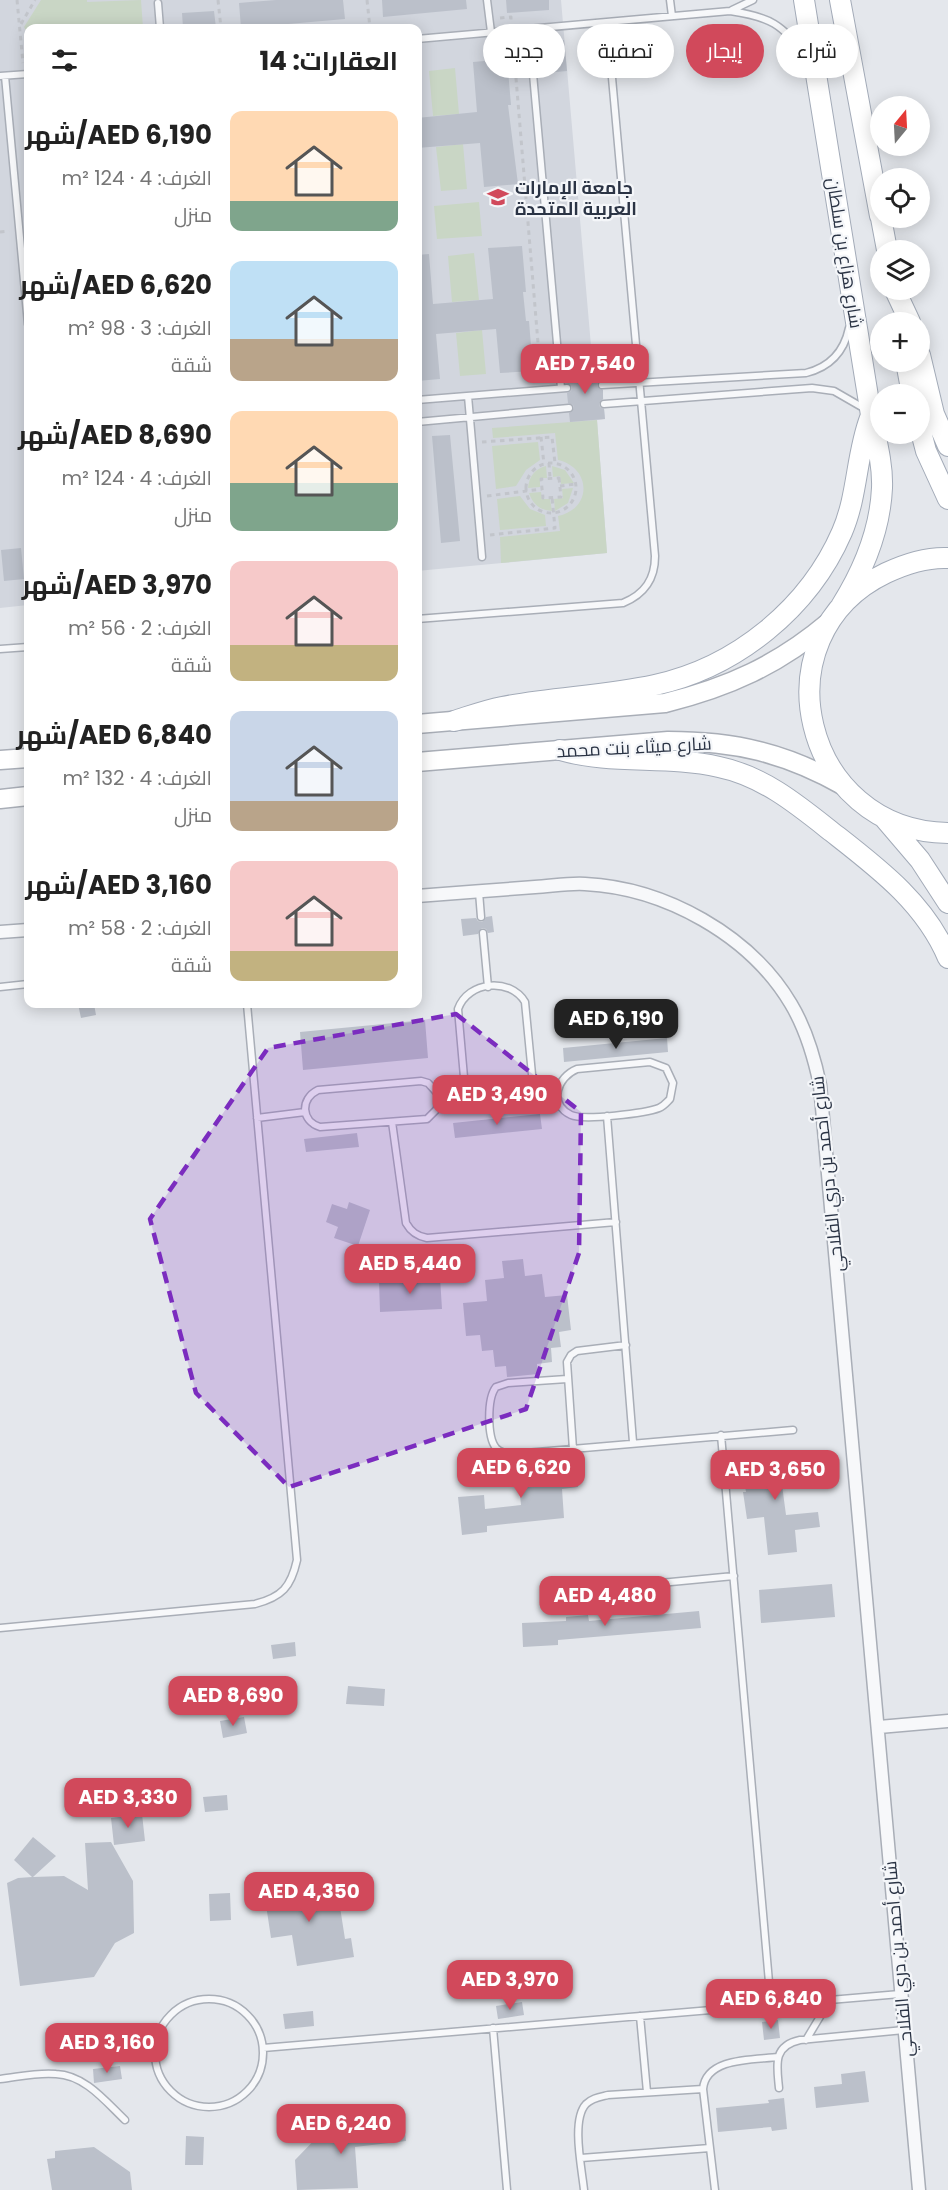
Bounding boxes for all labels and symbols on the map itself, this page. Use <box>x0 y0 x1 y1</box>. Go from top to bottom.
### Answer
north arrow <box>870 96 930 156</box>
place label: جامعة الإمارات العربية المتحدة <box>515 175 637 221</box>
street label: شارع هزاع بن سلطان <box>821 176 869 330</box>
school or university icon: جامعة الإمارات العربية المتحدة <box>486 185 510 209</box>
pin: AED 7,540 <box>516 344 654 395</box>
street label: شارع ميثاء بنت محمد <box>556 730 712 764</box>
pin: AED 6,190 <box>547 999 685 1050</box>
pin: AED 3,490 <box>428 1075 566 1126</box>
street label: شارع أحمد بن دري الفلاحي <box>804 1075 852 1273</box>
pin: AED 5,440 <box>341 1244 479 1295</box>
pin: AED 6,620 <box>452 1448 590 1499</box>
pin: AED 3,650 <box>706 1450 844 1501</box>
pin: AED 4,480 <box>536 1576 674 1627</box>
pin: AED 8,690 <box>164 1676 302 1727</box>
pin: AED 3,330 <box>59 1778 197 1829</box>
street label: شارع أحمد بن دري الفلاحي <box>877 1860 921 2058</box>
pin: AED 4,350 <box>240 1872 378 1923</box>
pin: AED 3,970 <box>441 1960 579 2011</box>
pin: AED 6,840 <box>702 1979 840 2030</box>
pin: AED 3,160 <box>38 2023 176 2074</box>
pin: AED 6,240 <box>272 2104 410 2155</box>

